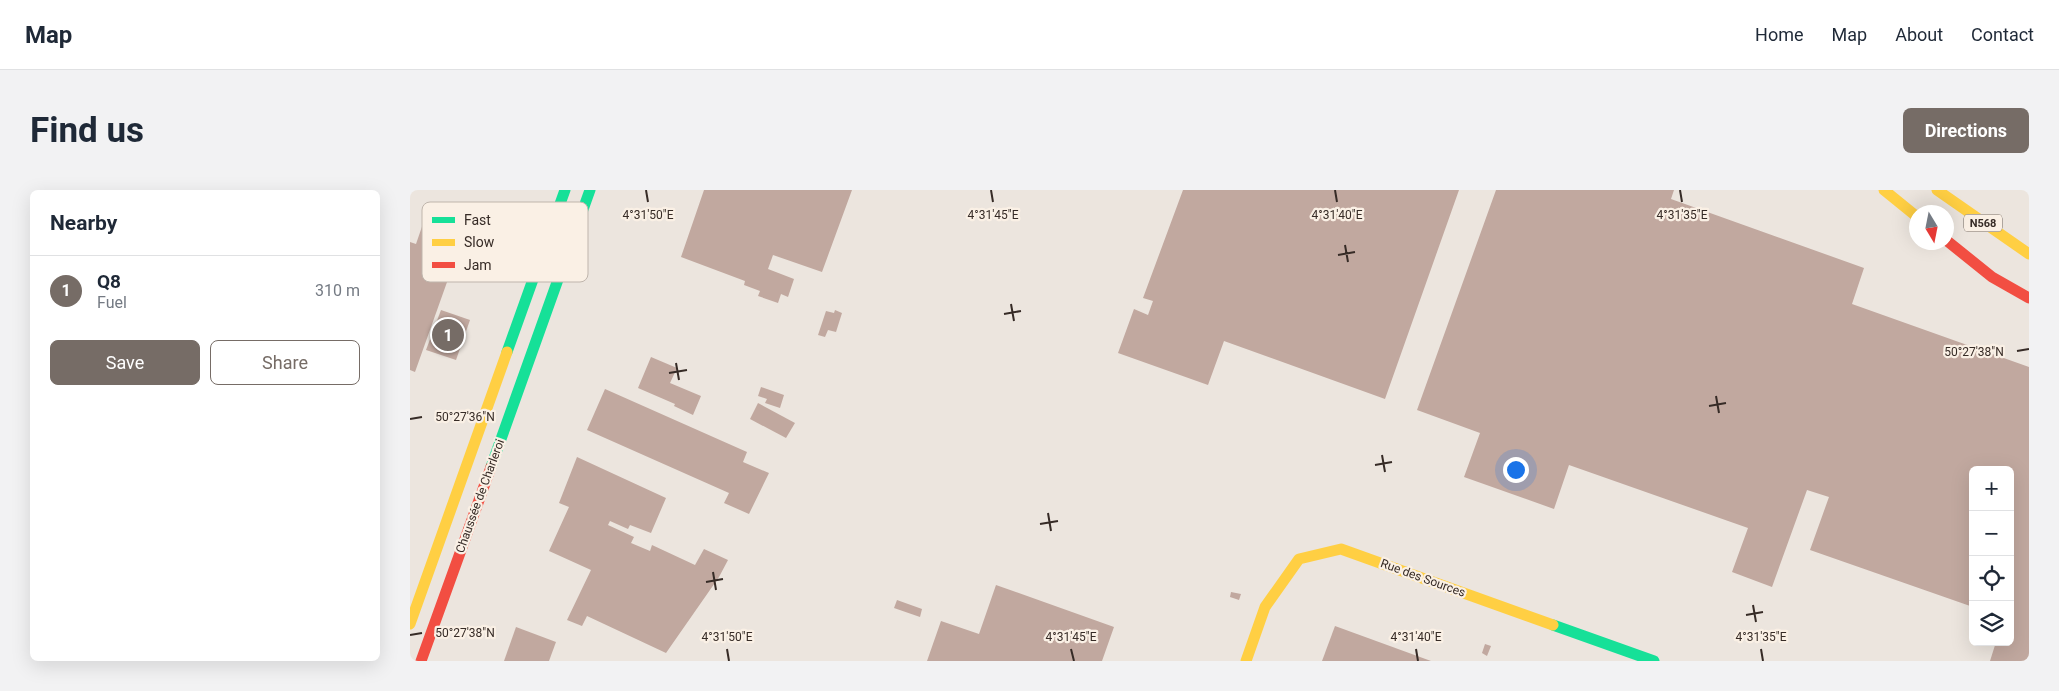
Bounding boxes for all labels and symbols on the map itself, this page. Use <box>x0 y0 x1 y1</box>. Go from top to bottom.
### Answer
legend <box>422 202 588 282</box>
north arrow <box>1909 205 1954 250</box>
text: 4°31'50"E <box>623 208 674 222</box>
text: 4°31'45"E <box>968 208 1019 222</box>
text: 4°31'40"E <box>1312 208 1363 222</box>
text: 4°31'35"E <box>1657 208 1708 222</box>
text: Fast <box>464 212 491 228</box>
road number: N568 <box>1964 214 2002 232</box>
text: Slow <box>464 234 495 250</box>
text: Jam <box>464 257 492 273</box>
pin: 1 <box>432 316 464 354</box>
text: 50°27'38"N <box>1944 345 2004 359</box>
text: 50°27'36"N <box>435 410 495 424</box>
street label: Chaussée de Charleroi <box>453 437 507 555</box>
your location <box>1503 457 1529 483</box>
street label: Rue des Sources <box>1379 556 1467 600</box>
text: 50°27'38"N <box>435 626 495 640</box>
text: 4°31'50"E <box>702 630 753 644</box>
text: 4°31'45"E <box>1046 630 1097 644</box>
text: 4°31'40"E <box>1391 630 1442 644</box>
text: 4°31'35"E <box>1736 630 1787 644</box>

